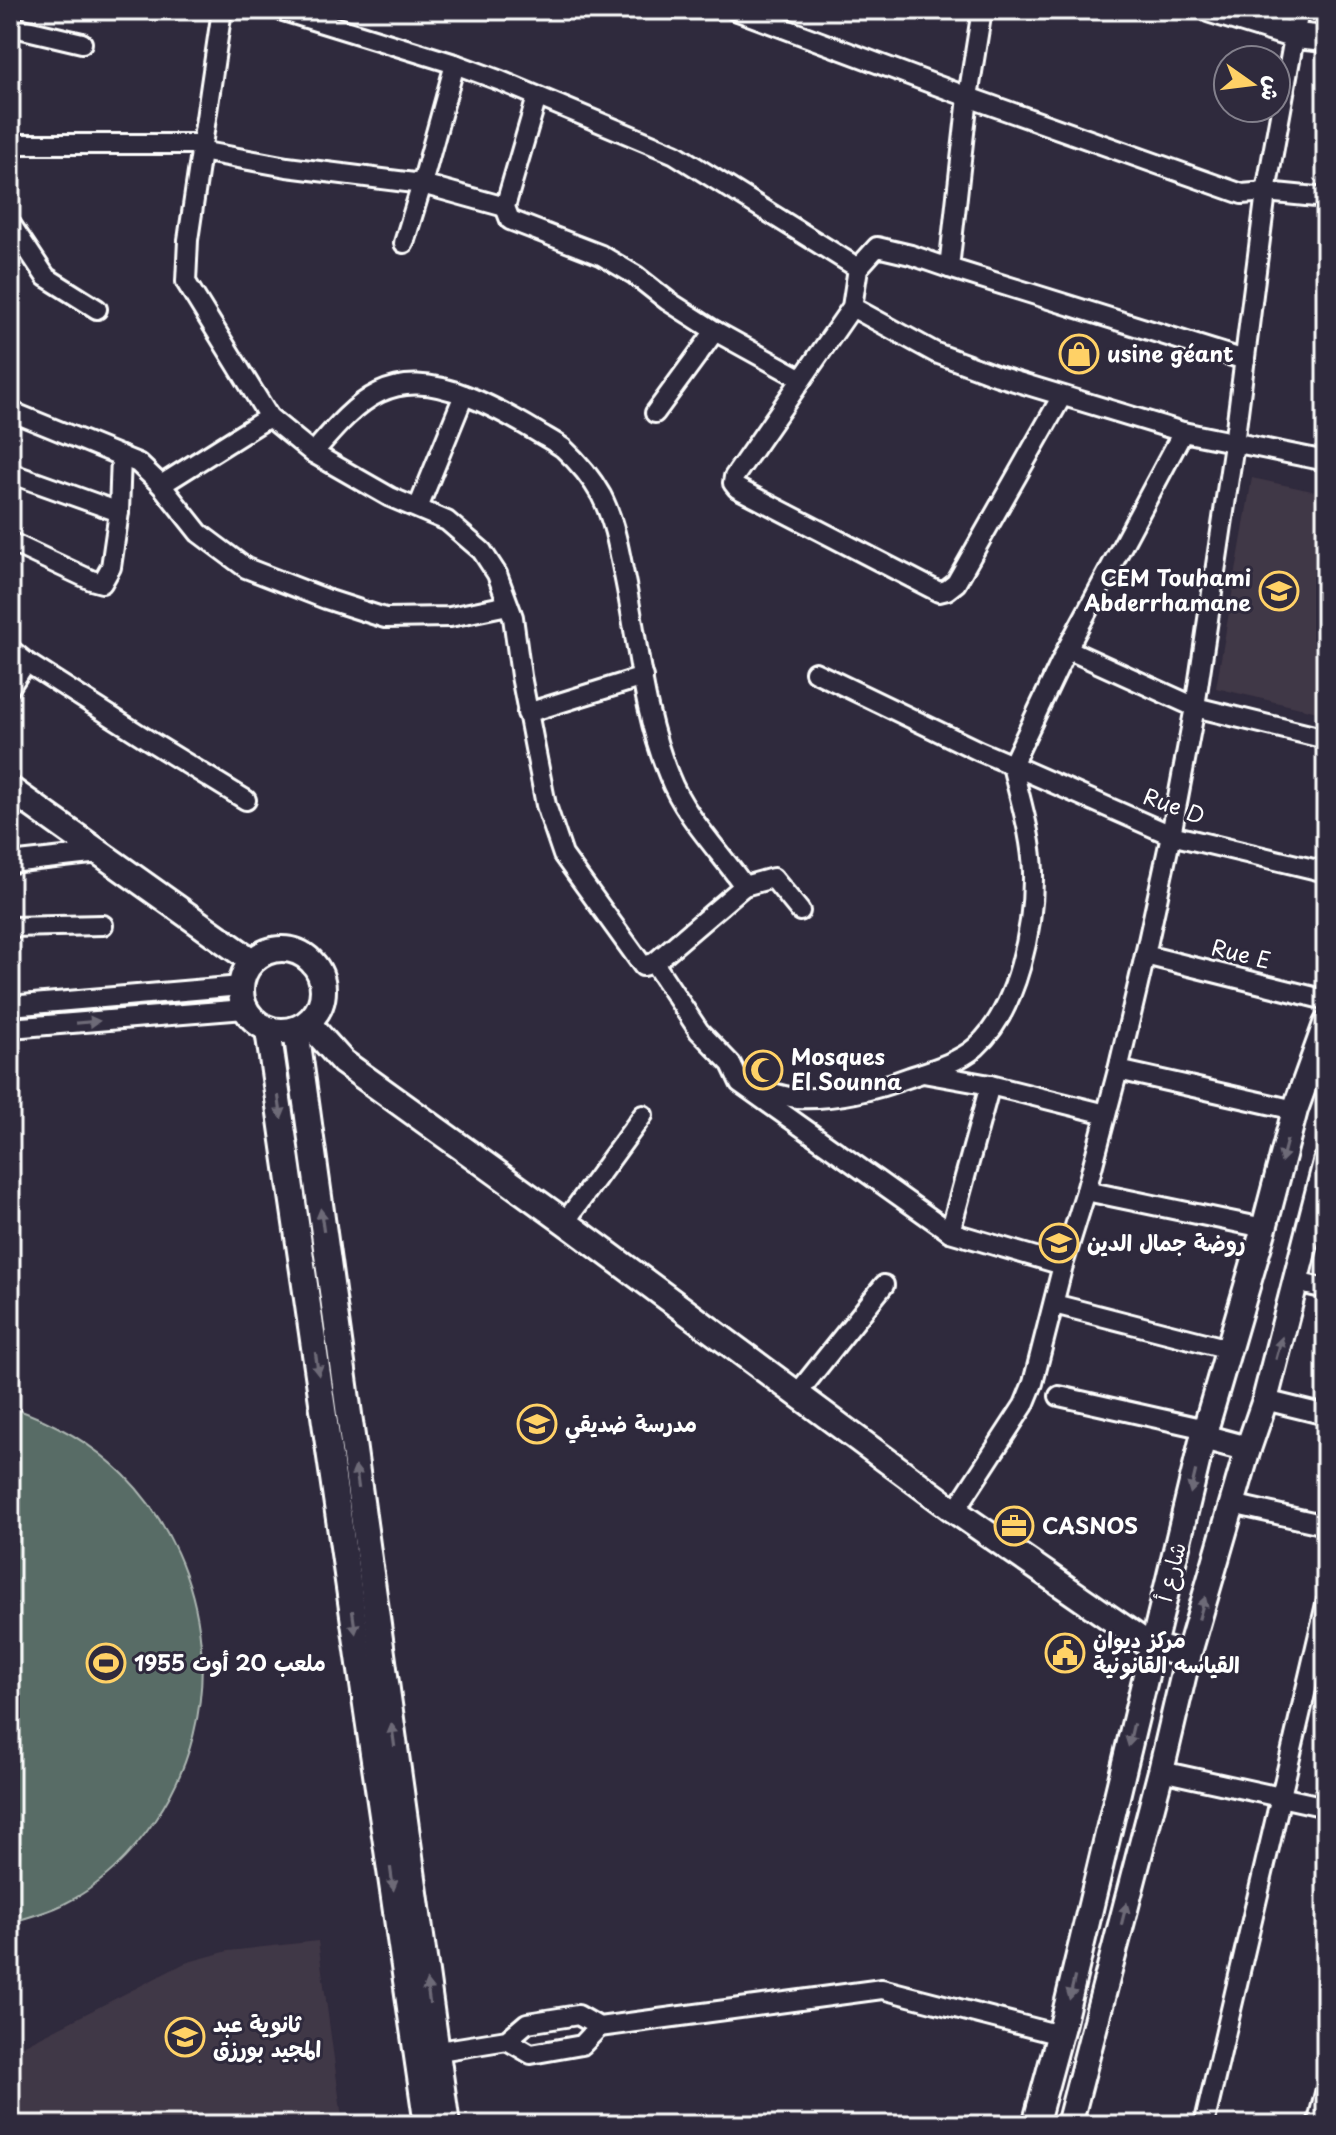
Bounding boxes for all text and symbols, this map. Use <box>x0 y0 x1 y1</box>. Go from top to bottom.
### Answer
north arrow <box>1212 44 1292 124</box>
text: ش <box>1254 73 1292 105</box>
shop icon: usine géant <box>1058 333 1100 375</box>
place label: usine géant <box>1107 336 1234 369</box>
place label: CEM Touhami Abderrhamane <box>1083 560 1252 618</box>
school or university icon: CEM Touhami Abderrhamane <box>1258 570 1300 612</box>
street label: Rue D <box>1139 778 1210 831</box>
street label: Rue E <box>1208 929 1274 976</box>
one-way arrow <box>76 1015 101 1028</box>
place label: Mosques El Sounna <box>791 1039 902 1097</box>
mosque icon: Mosques El Sounna <box>742 1049 784 1091</box>
one-way arrow <box>274 1095 287 1120</box>
one-way arrow <box>1277 1139 1290 1163</box>
one-way arrow <box>315 1207 328 1232</box>
school or university icon: روضة جمال الدين <box>1038 1222 1080 1264</box>
place label: روضة جمال الدين <box>1087 1225 1246 1258</box>
one-way arrow <box>1273 1336 1285 1361</box>
one-way arrow <box>311 1352 324 1377</box>
school or university icon: مدرسة ضديقي <box>516 1403 558 1445</box>
place label: مدرسة ضديقي <box>565 1406 697 1444</box>
one-way arrow <box>350 1464 363 1489</box>
one-way arrow <box>1186 1470 1199 1495</box>
office icon: CASNOS <box>993 1505 1035 1547</box>
place label: CASNOS <box>1042 1508 1138 1541</box>
street label: شارع أ <box>1146 1538 1194 1605</box>
one-way arrow <box>1196 1595 1209 1619</box>
one-way arrow <box>348 1609 361 1634</box>
place label: مركز ديوان القياسه القانونية <box>1093 1622 1240 1680</box>
public building icon: مركز ديوان القياسه القانونية <box>1044 1632 1086 1674</box>
sports icon: ملعب 20 أوت 1955 <box>85 1642 127 1684</box>
place label: ملعب 20 أوت 1955 <box>134 1645 326 1678</box>
one-way arrow <box>386 1722 399 1747</box>
one-way arrow <box>1125 1723 1137 1748</box>
one-way arrow <box>386 1867 399 1892</box>
one-way arrow <box>1118 1901 1130 1926</box>
one-way arrow <box>1065 1976 1077 2001</box>
one-way arrow <box>421 1979 434 2004</box>
place label: ثانوية عبد المجيد بورزق <box>213 2006 321 2064</box>
school or university icon: ثانوية عبد المجيد بورزق <box>164 2016 206 2058</box>

